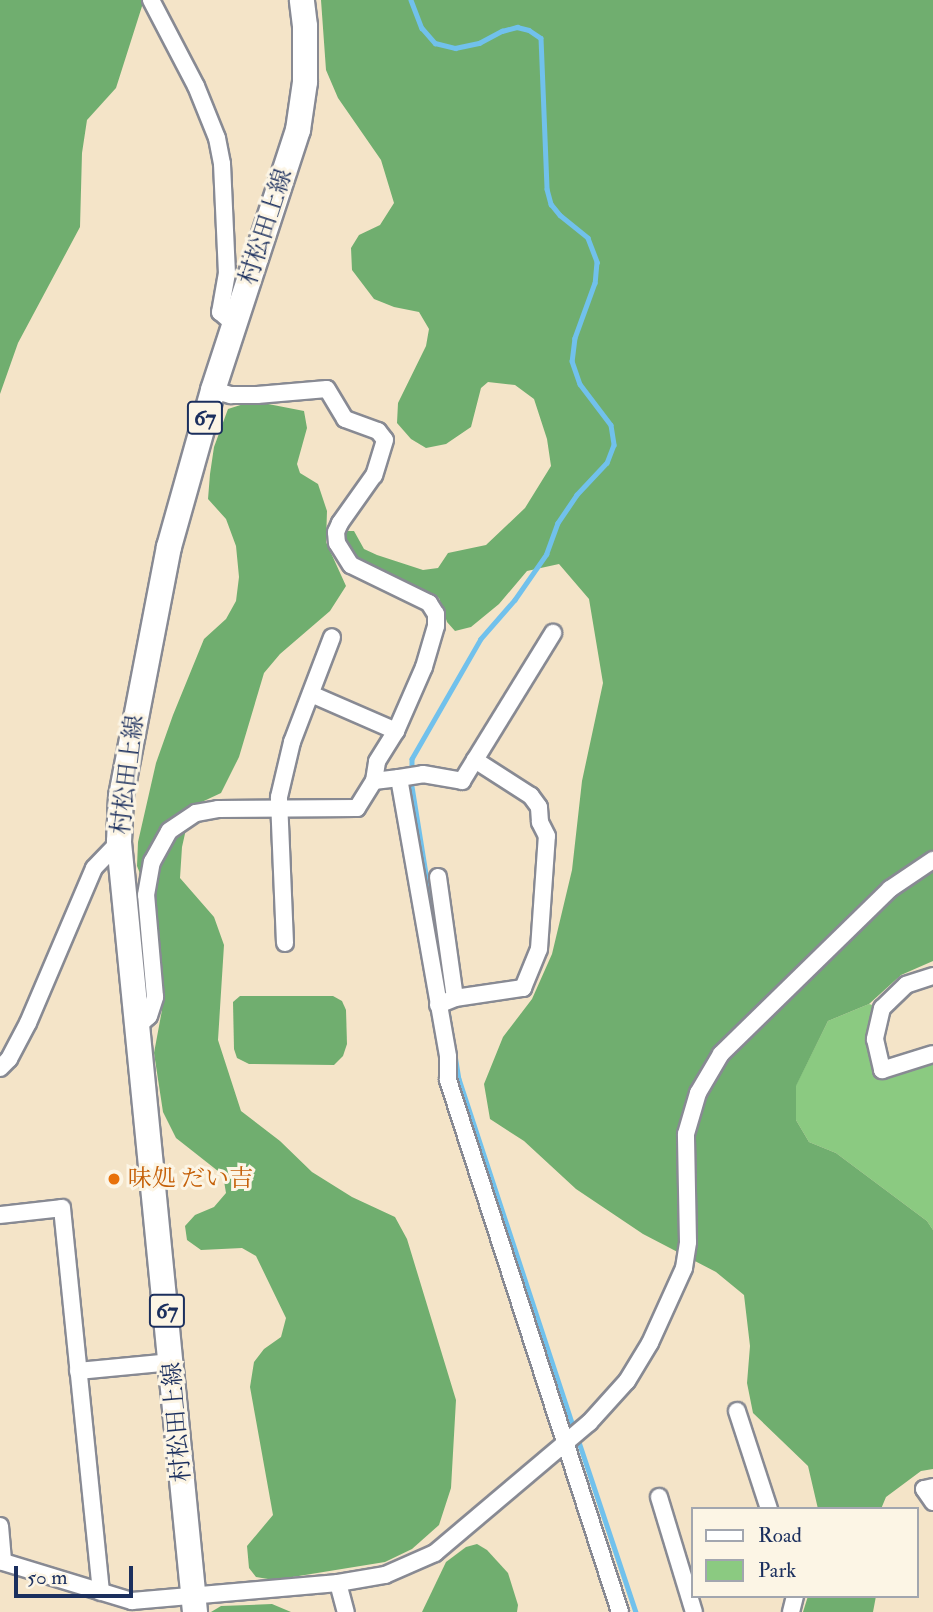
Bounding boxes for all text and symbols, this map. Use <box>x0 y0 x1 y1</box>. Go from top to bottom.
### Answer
street label: 村松田上線 <box>234 165 298 289</box>
road number: 67 <box>186 398 224 438</box>
street label: 村松田上線 <box>106 714 150 836</box>
place label: 味処 だい吉 <box>128 1165 253 1193</box>
marker: 味処 だい吉 <box>106 1171 122 1187</box>
road number: 67 <box>148 1292 186 1330</box>
street label: 村松田上線 <box>157 1361 197 1483</box>
legend <box>692 1507 919 1598</box>
text: Road <box>758 1522 802 1549</box>
scale bar <box>18 1552 136 1596</box>
text: Park <box>758 1557 796 1584</box>
text: 50 m <box>27 1564 68 1591</box>

